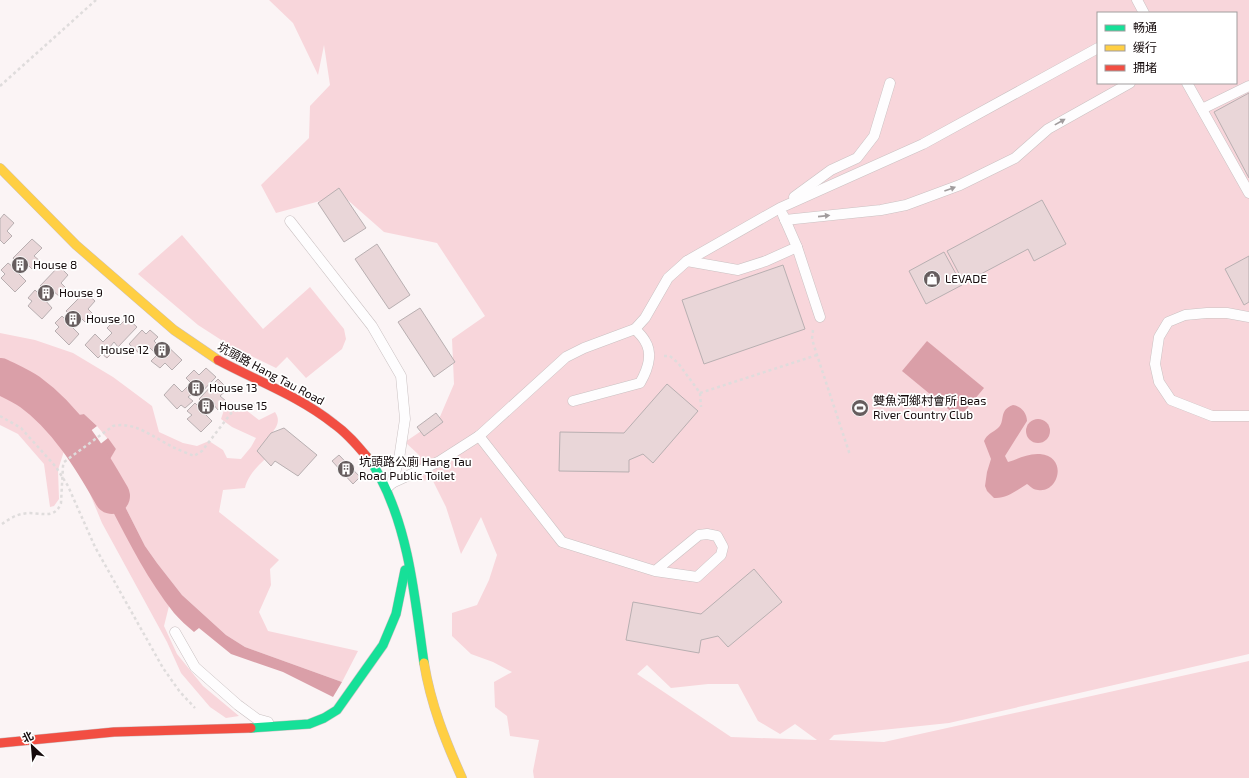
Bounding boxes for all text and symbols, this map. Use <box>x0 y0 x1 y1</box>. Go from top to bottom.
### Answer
legend <box>1097 12 1237 84</box>
text: 畅通 <box>1133 20 1157 34</box>
text: 缓行 <box>1133 40 1157 54</box>
text: 拥堵 <box>1133 60 1157 74</box>
one-way arrow <box>1054 119 1066 126</box>
one-way arrow <box>944 185 956 191</box>
one-way arrow <box>818 213 830 219</box>
building icon: House 8 <box>10 255 30 275</box>
place label: House 8 <box>33 257 77 271</box>
shop icon: LEVADE <box>922 269 942 289</box>
place label: LEVADE <box>945 271 987 285</box>
building icon: House 9 <box>36 283 56 303</box>
place label: House 9 <box>59 285 103 299</box>
building icon: House 10 <box>63 309 83 329</box>
place label: House 10 <box>86 311 135 325</box>
street label: 坑頭路 Hang Tau Road <box>216 339 327 407</box>
building icon: House 12 <box>152 340 172 360</box>
place label: House 12 <box>101 342 149 356</box>
building icon: House 13 <box>186 378 206 398</box>
place label: House 13 <box>209 380 257 394</box>
place label: 雙魚河鄉村會所 Beas River Country Club <box>873 393 986 421</box>
building icon: House 15 <box>196 396 216 416</box>
place label: House 15 <box>219 398 267 412</box>
sports icon: 雙魚河鄉村會所 Beas River Country Club <box>850 398 870 418</box>
place label: 坑頭路公廁 Hang Tau Road Public Toilet <box>359 454 472 482</box>
building icon: 坑頭路公廁 Hang Tau Road Public Toilet <box>336 459 356 479</box>
north arrow <box>12 726 52 766</box>
text: 北 <box>20 728 35 745</box>

